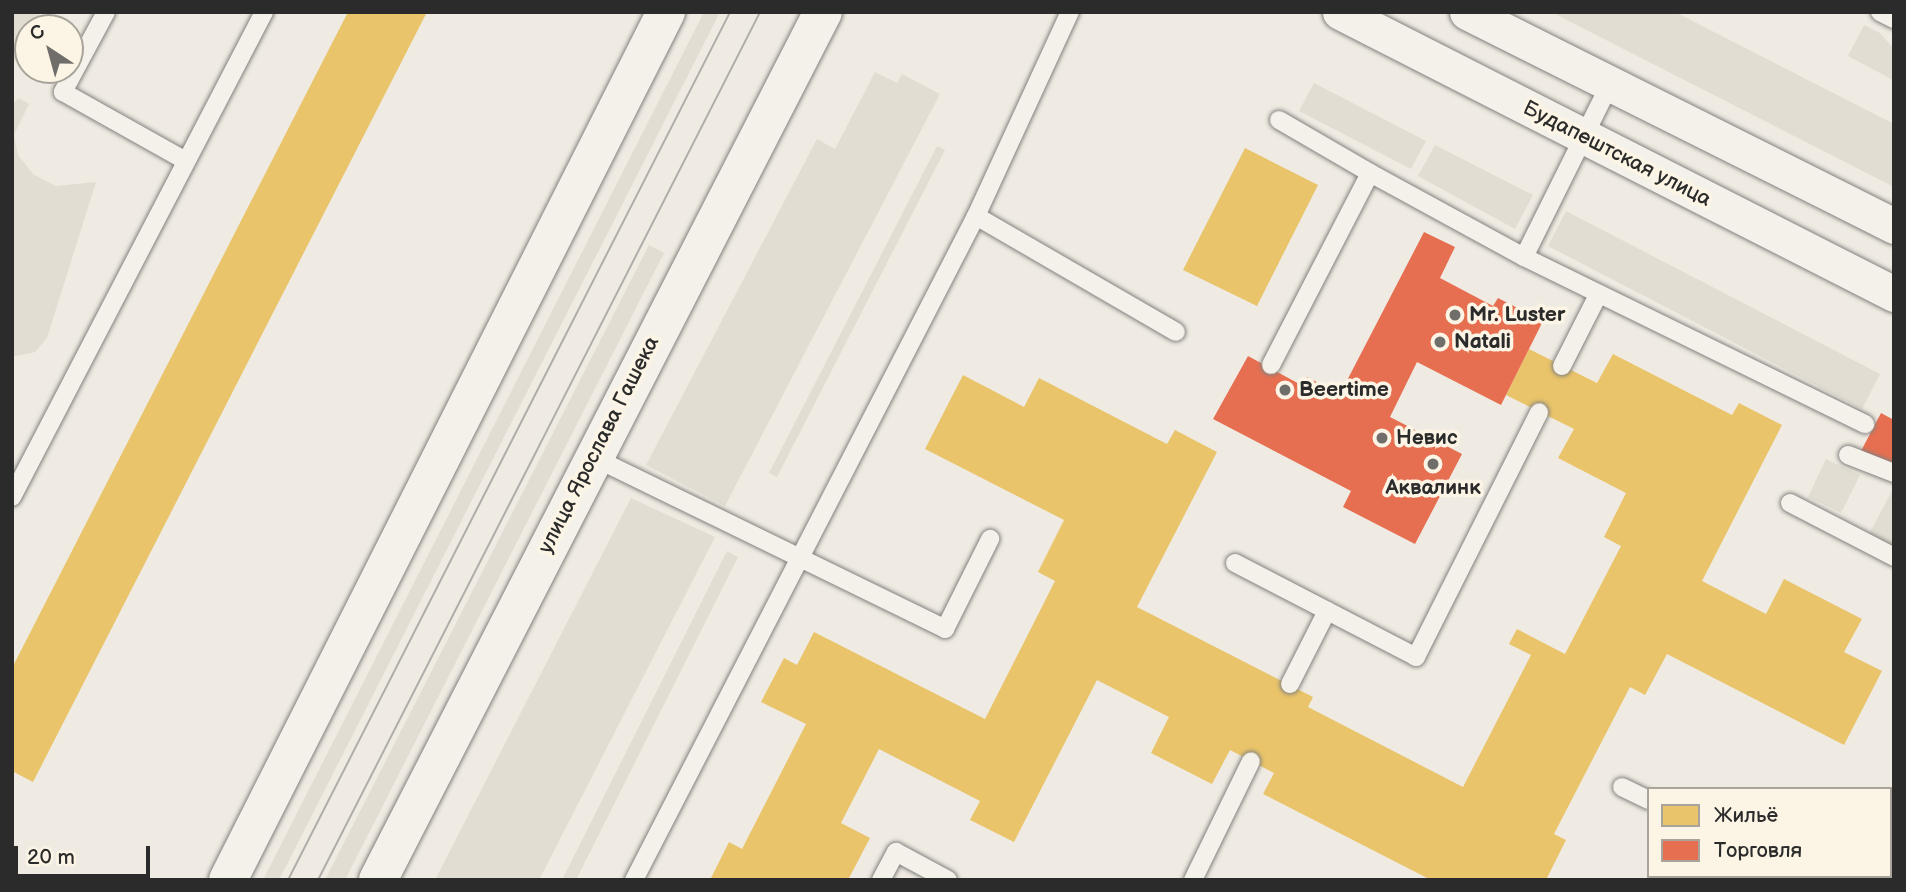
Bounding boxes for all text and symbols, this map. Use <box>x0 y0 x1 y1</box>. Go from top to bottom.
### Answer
north arrow <box>14 14 84 84</box>
text: С <box>25 20 50 46</box>
street label: Будапештская улица <box>1519 96 1715 212</box>
place label: Mr. Luster <box>1469 302 1565 328</box>
marker: Mr. Luster <box>1447 307 1463 323</box>
place label: Natali <box>1454 329 1511 355</box>
street label: улица Ярослава Гашека <box>533 332 665 558</box>
marker: Natali <box>1432 334 1448 350</box>
place label: Beertime <box>1299 377 1389 403</box>
marker: Beertime <box>1277 382 1293 398</box>
place label: Невис <box>1396 425 1457 451</box>
marker: Невис <box>1374 430 1390 446</box>
marker: Аквалинк <box>1425 456 1441 472</box>
place label: Аквалинк <box>1385 475 1481 501</box>
legend <box>1647 787 1892 878</box>
text: Жильё <box>1714 803 1778 828</box>
scale bar <box>18 832 154 876</box>
text: Торговля <box>1714 838 1802 863</box>
text: 20 m <box>27 845 75 870</box>

